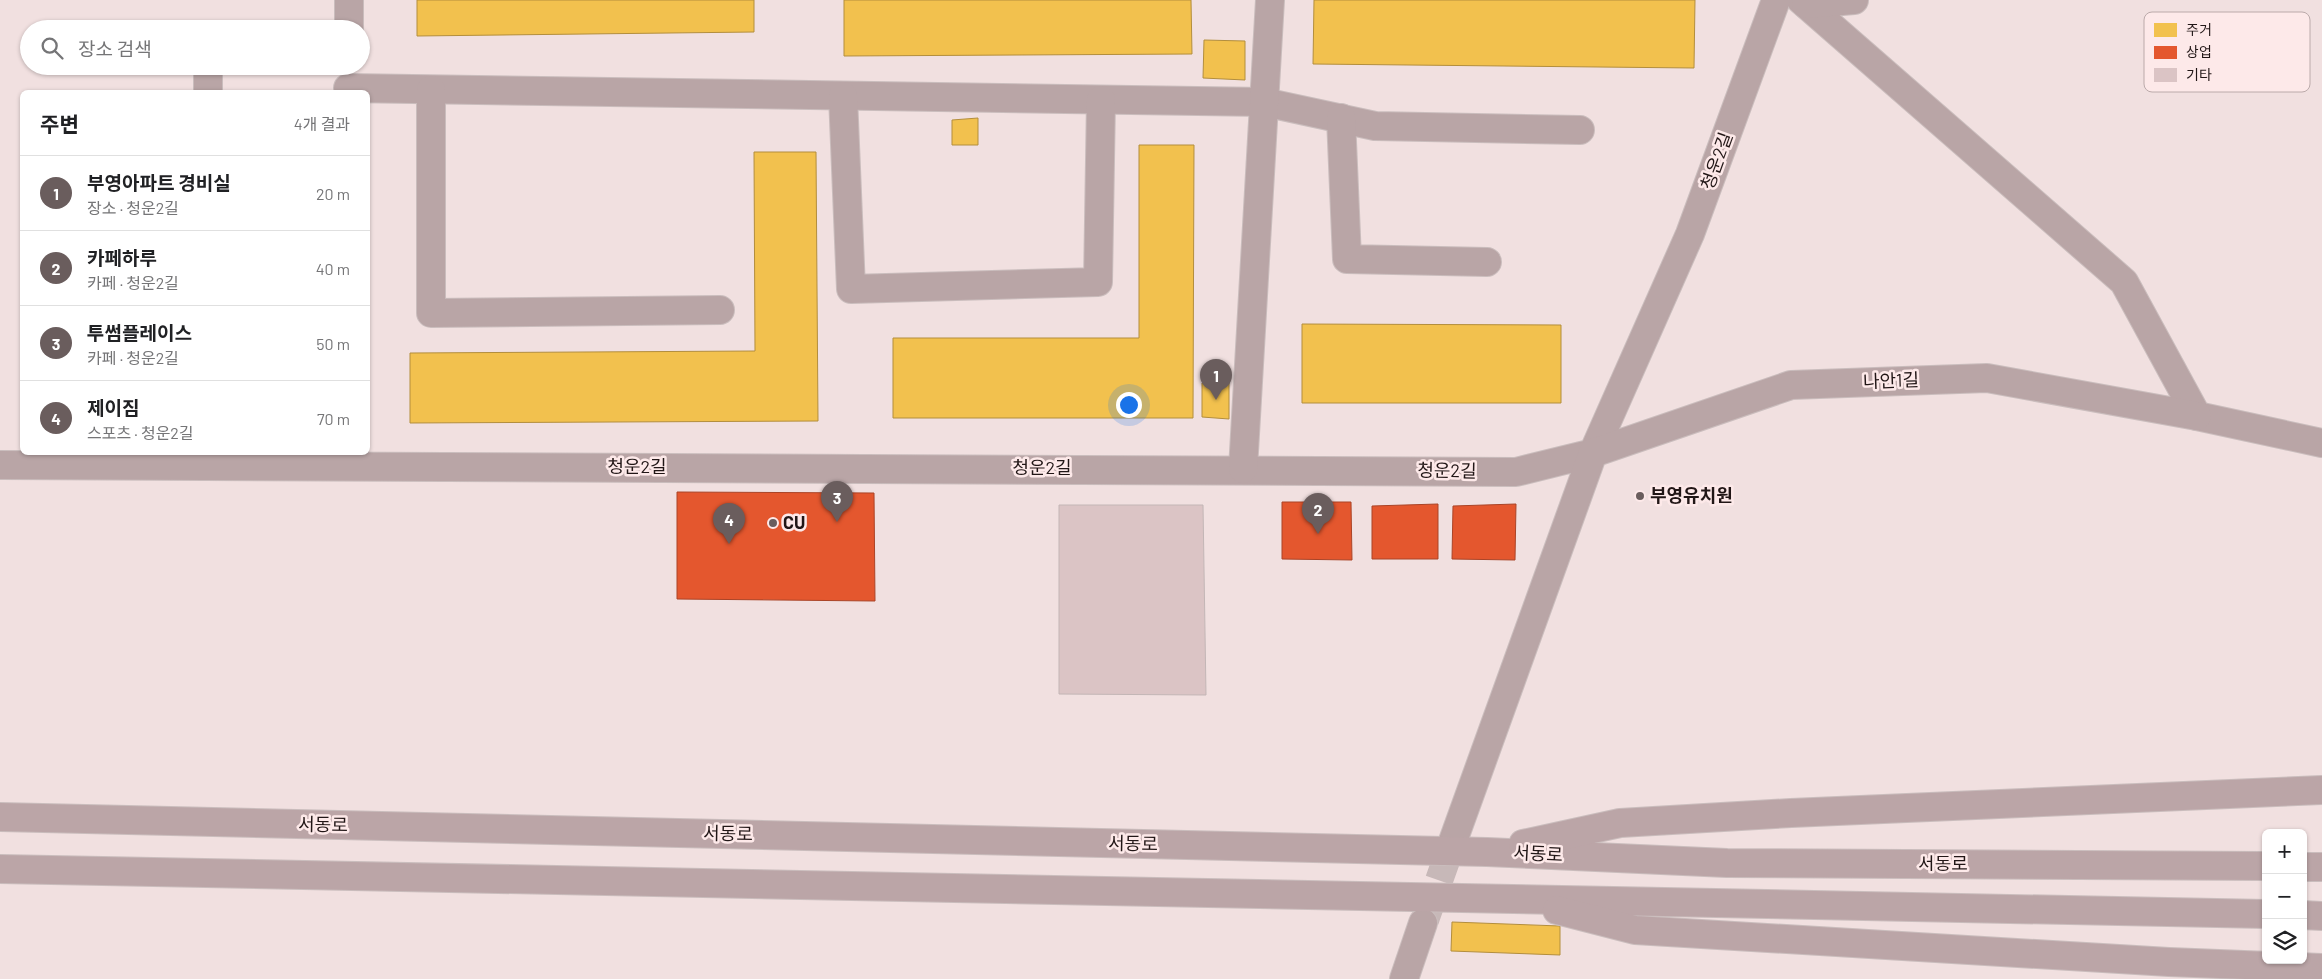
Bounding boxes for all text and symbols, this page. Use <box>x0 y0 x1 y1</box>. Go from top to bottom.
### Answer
legend <box>2144 12 2310 92</box>
search box <box>20 20 370 75</box>
text: 주거 <box>2186 21 2212 38</box>
icon: search <box>38 34 66 62</box>
text: 장소 검색 <box>78 37 152 60</box>
text: 상업 <box>2186 43 2212 60</box>
text: 기타 <box>2186 66 2212 83</box>
text: 주변 <box>40 111 79 136</box>
text: 4개 결과 <box>294 114 350 133</box>
street label: 청운2길 <box>1696 129 1737 192</box>
text: 부영아파트 경비실 <box>87 171 231 194</box>
text: 1 <box>53 184 59 203</box>
text: 20 m <box>316 184 350 203</box>
text: 장소 · 청운2길 <box>87 198 179 217</box>
text: 카페하루 <box>87 246 157 269</box>
text: 2 <box>52 259 60 278</box>
text: 40 m <box>316 259 350 278</box>
text: 카페 · 청운2길 <box>87 273 179 292</box>
text: 투썸플레이스 <box>87 321 192 344</box>
text: 3 <box>52 334 60 353</box>
text: 50 m <box>316 334 350 353</box>
text: 카페 · 청운2길 <box>87 348 179 367</box>
pin: 1 <box>1200 359 1232 400</box>
street label: 나안1길 <box>1863 368 1919 392</box>
your location <box>1116 392 1142 418</box>
text: 제이짐 <box>87 396 139 419</box>
text: 4 <box>51 409 61 428</box>
text: 70 m <box>317 409 350 428</box>
text: 스포츠 · 청운2길 <box>87 423 194 442</box>
street label: 청운2길 <box>607 455 667 477</box>
street label: 청운2길 <box>1012 456 1072 478</box>
street label: 청운2길 <box>1417 458 1477 482</box>
pin: 3 <box>821 481 853 522</box>
place label: 부영유치원 <box>1650 484 1733 506</box>
marker: 부영유치원 <box>1634 490 1646 502</box>
pin: 2 <box>1302 493 1334 534</box>
pin: 4 <box>713 503 745 544</box>
place label: CU <box>783 511 805 533</box>
marker: CU <box>767 517 779 529</box>
street label: 서동로 <box>298 813 348 835</box>
street label: 서동로 <box>703 822 753 844</box>
map controls <box>2262 829 2307 964</box>
button: + <box>2262 829 2307 874</box>
street label: 서동로 <box>1108 832 1158 854</box>
street label: 서동로 <box>1513 841 1563 865</box>
street label: 서동로 <box>1918 852 1968 874</box>
button: − <box>2262 874 2307 919</box>
button: layers <box>2262 919 2307 964</box>

